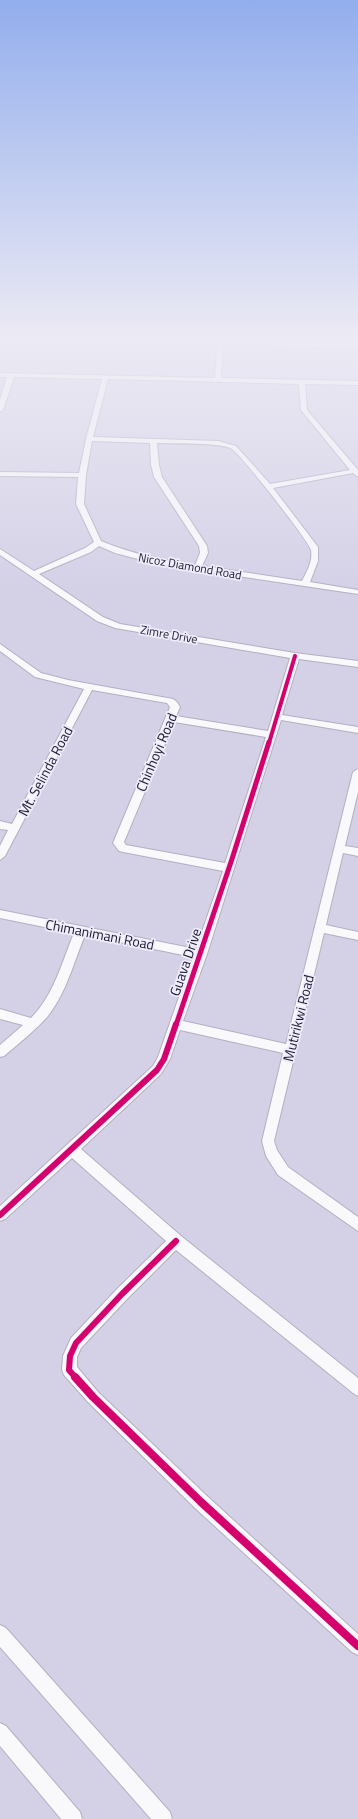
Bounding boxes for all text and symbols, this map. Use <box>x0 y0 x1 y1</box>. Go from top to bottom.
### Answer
street label: Nicoz Diamond Road <box>137 548 243 584</box>
street label: Zimre Drive <box>139 620 199 648</box>
street label: Chinhoyi Road <box>130 709 182 795</box>
street label: Mt. Selinda Road <box>12 722 78 820</box>
street label: Chimanimani Road <box>44 913 156 955</box>
street label: Guava Drive <box>164 925 206 999</box>
street label: Mutirikwi Road <box>277 972 319 1064</box>

